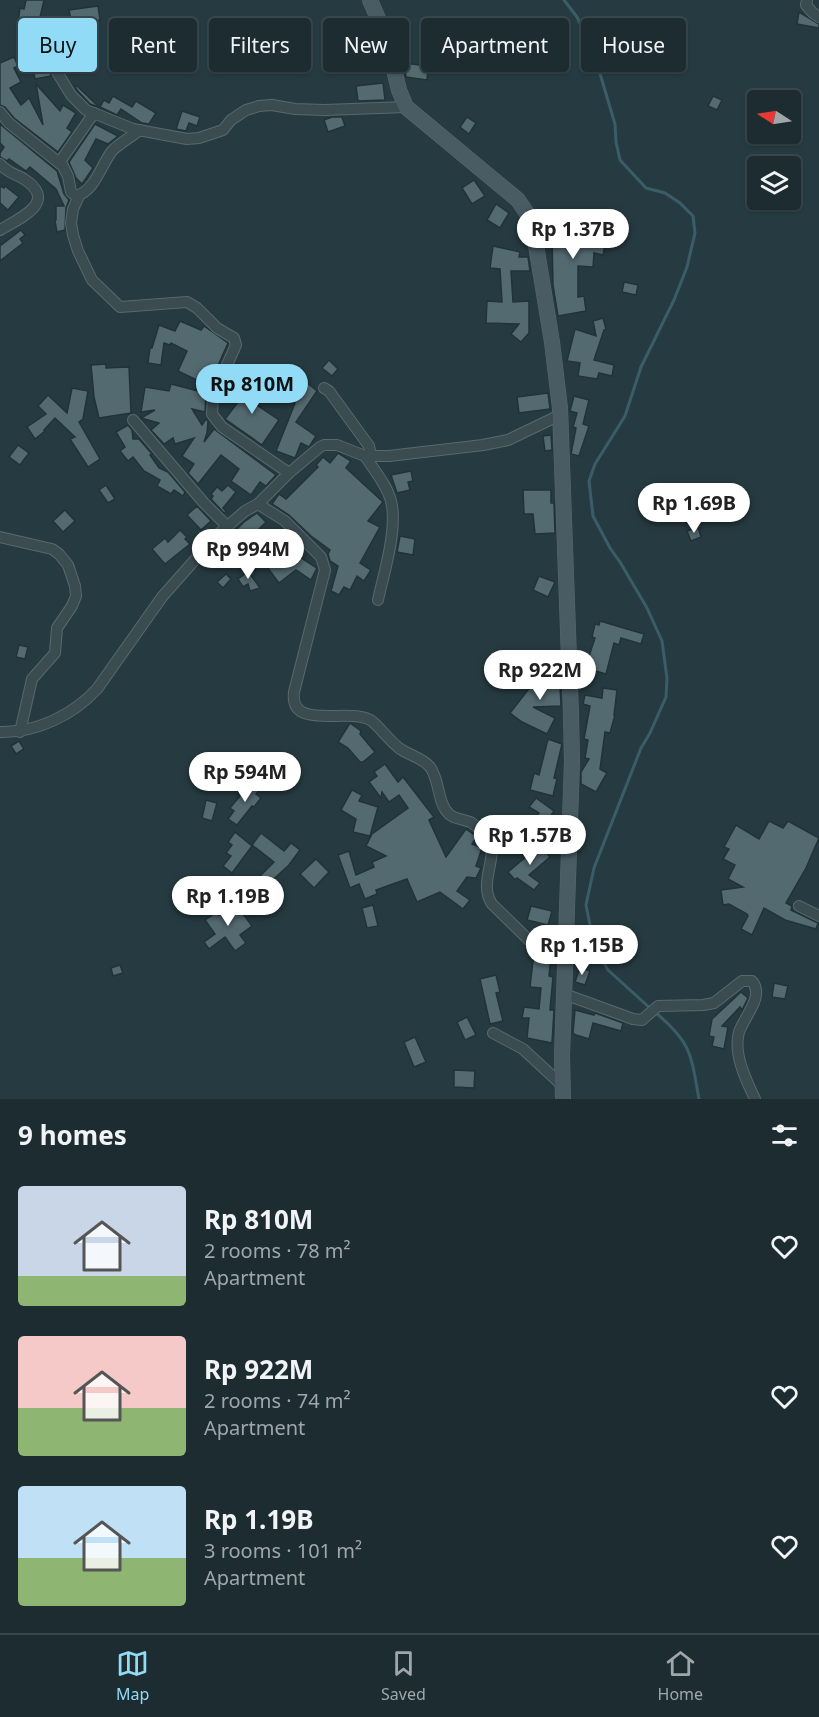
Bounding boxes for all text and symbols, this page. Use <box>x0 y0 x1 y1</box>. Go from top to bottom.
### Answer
chip: Buy <box>18 18 97 72</box>
chip: Rent <box>109 18 197 72</box>
chip: Filters <box>209 18 311 72</box>
chip: New <box>323 18 409 72</box>
chip: Apartment <box>421 18 569 72</box>
chip: House <box>581 18 686 72</box>
north arrow <box>747 90 801 144</box>
map controls <box>747 90 801 210</box>
button: layers <box>747 156 801 210</box>
pin: Rp 1.37B <box>511 209 635 260</box>
text: Rp 1.37B <box>531 215 615 242</box>
pin: Rp 810M <box>197 364 307 415</box>
text: Rp 810M <box>210 370 294 397</box>
pin: Rp 1.69B <box>632 483 756 534</box>
text: Rp 1.69B <box>652 489 736 516</box>
pin: Rp 994M <box>193 529 303 580</box>
text: Rp 994M <box>206 535 290 562</box>
pin: Rp 922M <box>485 650 595 701</box>
text: Rp 922M <box>498 656 582 683</box>
pin: Rp 594M <box>190 752 300 803</box>
text: Rp 594M <box>203 758 287 785</box>
pin: Rp 1.57B <box>468 815 592 866</box>
text: Rp 1.57B <box>488 821 572 848</box>
pin: Rp 1.19B <box>166 876 290 927</box>
text: Rp 1.19B <box>186 882 270 909</box>
pin: Rp 1.15B <box>520 925 644 976</box>
text: Rp 1.15B <box>540 931 624 958</box>
text: 9 homes <box>18 1117 127 1153</box>
icon: filters <box>768 1119 801 1152</box>
text: Rp 810M <box>204 1201 313 1237</box>
icon: home <box>66 1210 138 1282</box>
icon: heart <box>768 1230 801 1263</box>
text: 2 rooms · 78 m² <box>204 1237 351 1264</box>
text: Apartment <box>204 1264 305 1291</box>
text: Rp 922M <box>204 1351 313 1387</box>
icon: home <box>66 1360 138 1432</box>
icon: heart <box>768 1380 801 1413</box>
text: 2 rooms · 74 m² <box>204 1387 351 1414</box>
text: Apartment <box>204 1414 305 1441</box>
text: Rp 1.19B <box>204 1501 313 1537</box>
icon: home <box>66 1510 138 1582</box>
icon: heart <box>768 1530 801 1563</box>
text: 3 rooms · 101 m² <box>204 1537 362 1564</box>
text: Apartment <box>204 1564 305 1591</box>
tab: Map <box>116 1647 149 1705</box>
tab: Saved <box>381 1647 426 1705</box>
tab: Home <box>658 1647 703 1705</box>

